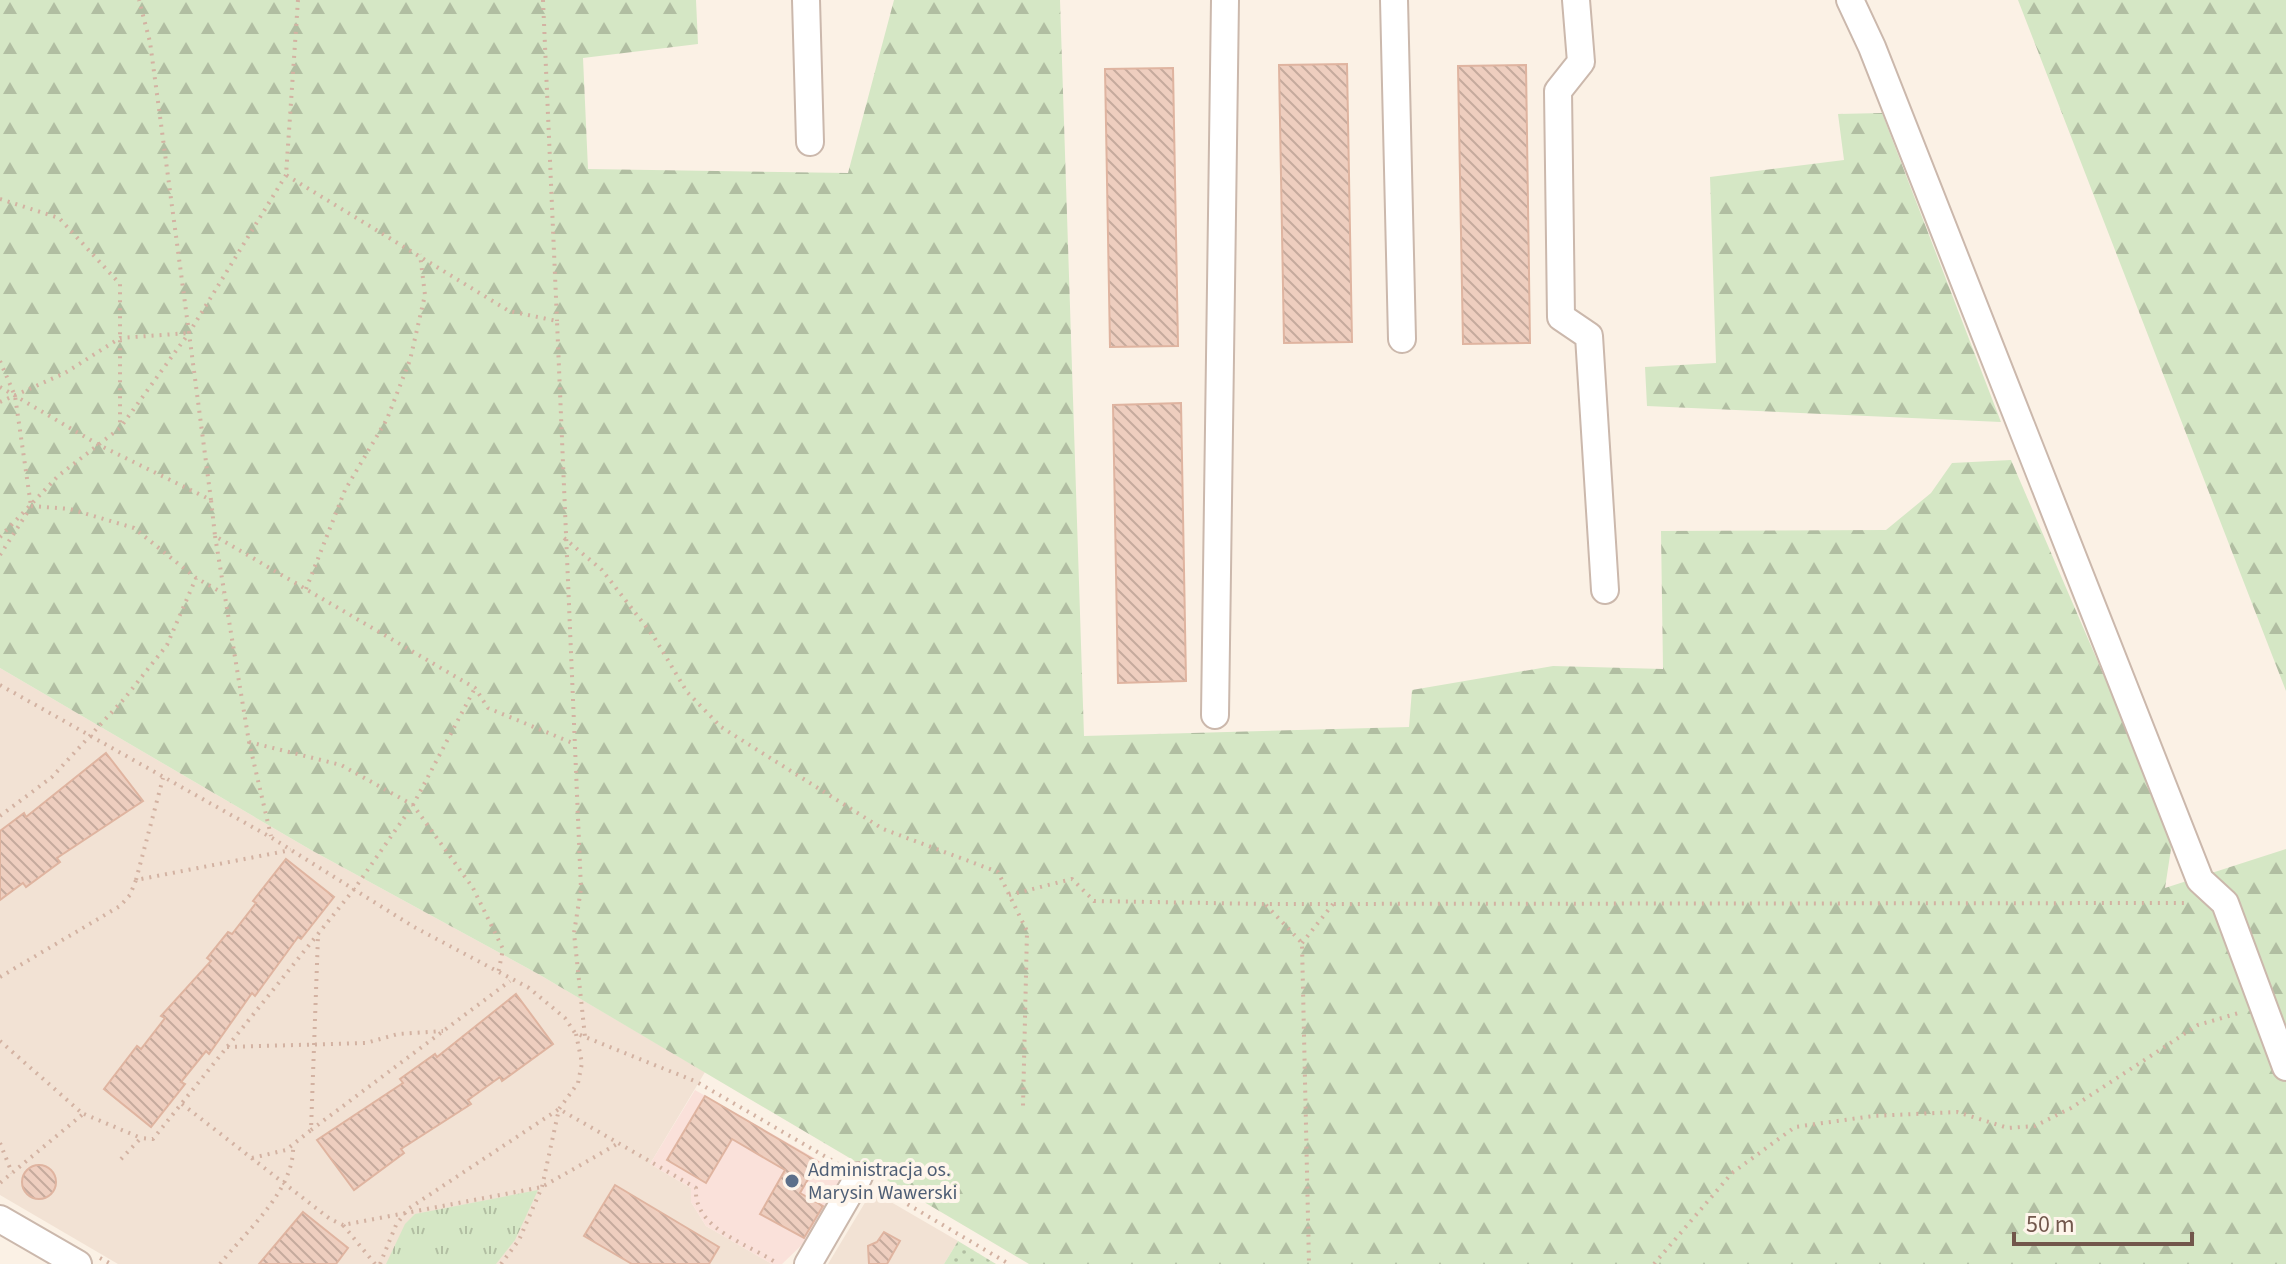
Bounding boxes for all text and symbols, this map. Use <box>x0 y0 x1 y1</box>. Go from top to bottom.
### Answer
place label: Administracja os. Marysin Wawerski <box>808 1156 957 1207</box>
marker: Administracja os. Marysin Wawerski <box>783 1172 801 1190</box>
scale bar <box>2014 1196 2192 1246</box>
text: 50 m <box>2026 1207 2075 1242</box>

